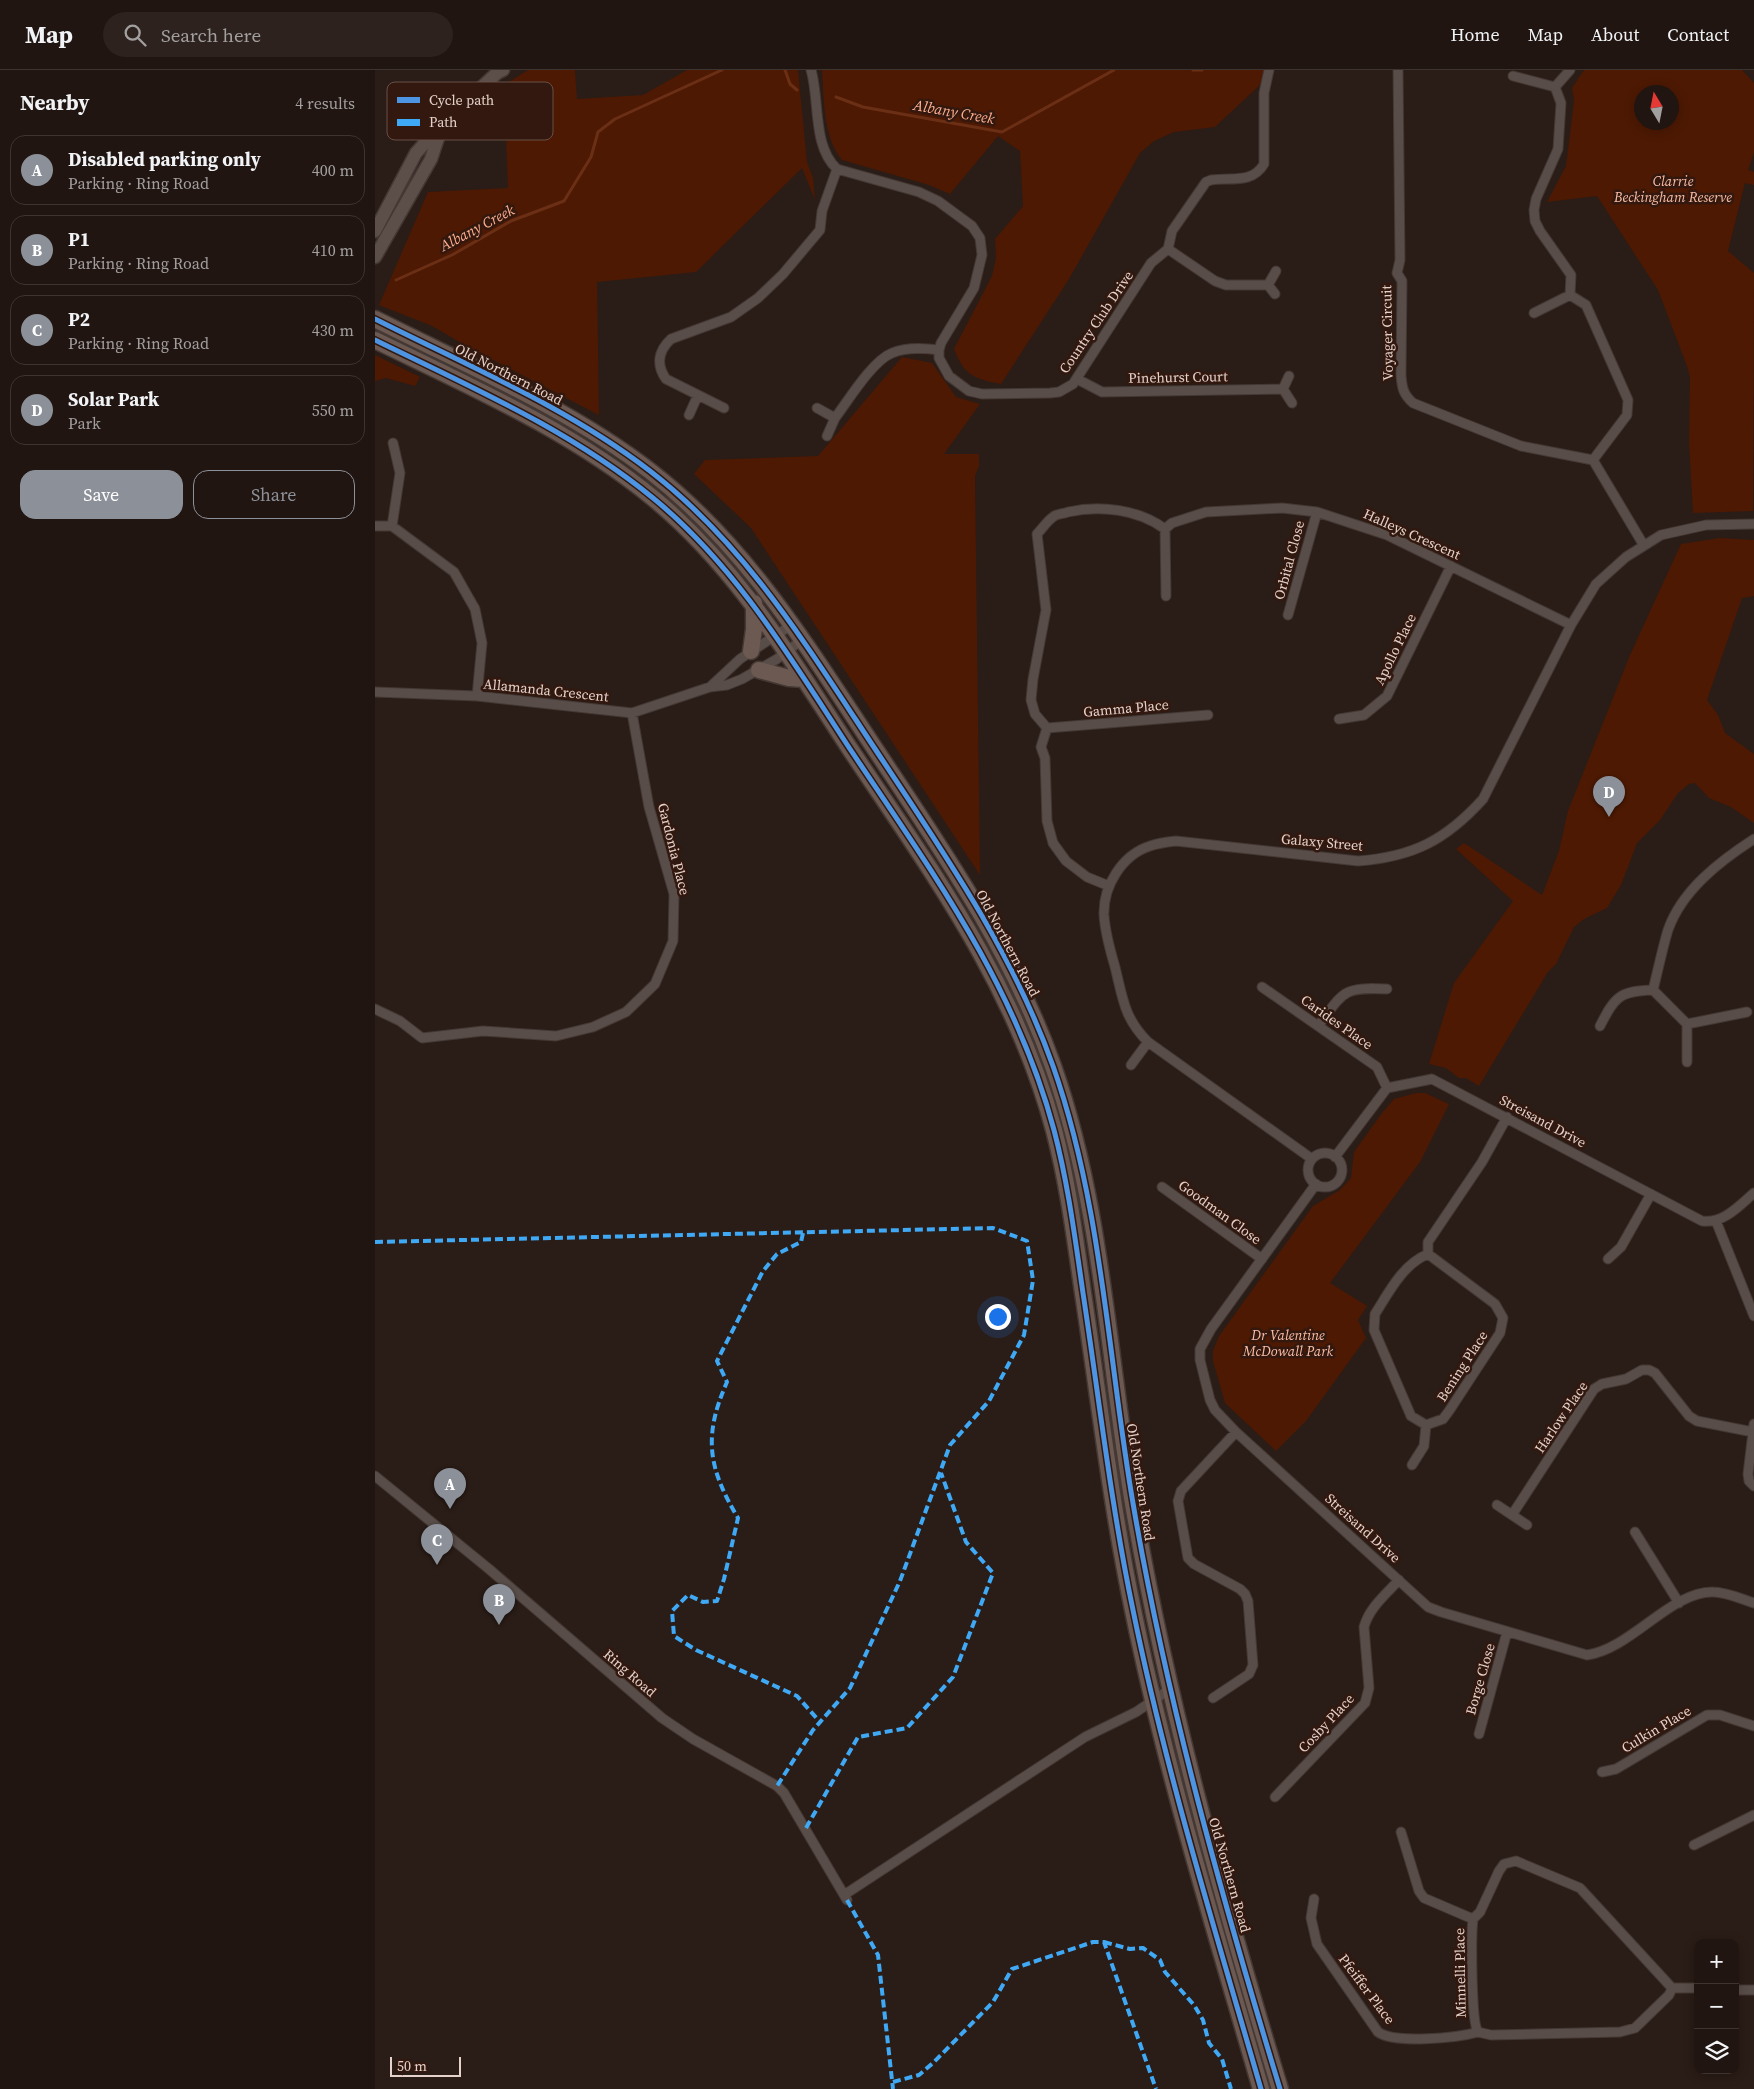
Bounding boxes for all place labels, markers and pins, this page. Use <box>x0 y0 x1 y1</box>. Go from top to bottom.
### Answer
pin: D <box>1593 776 1625 817</box>
pin: A <box>434 1468 466 1509</box>
pin: C <box>421 1524 453 1565</box>
pin: B <box>483 1584 515 1625</box>

